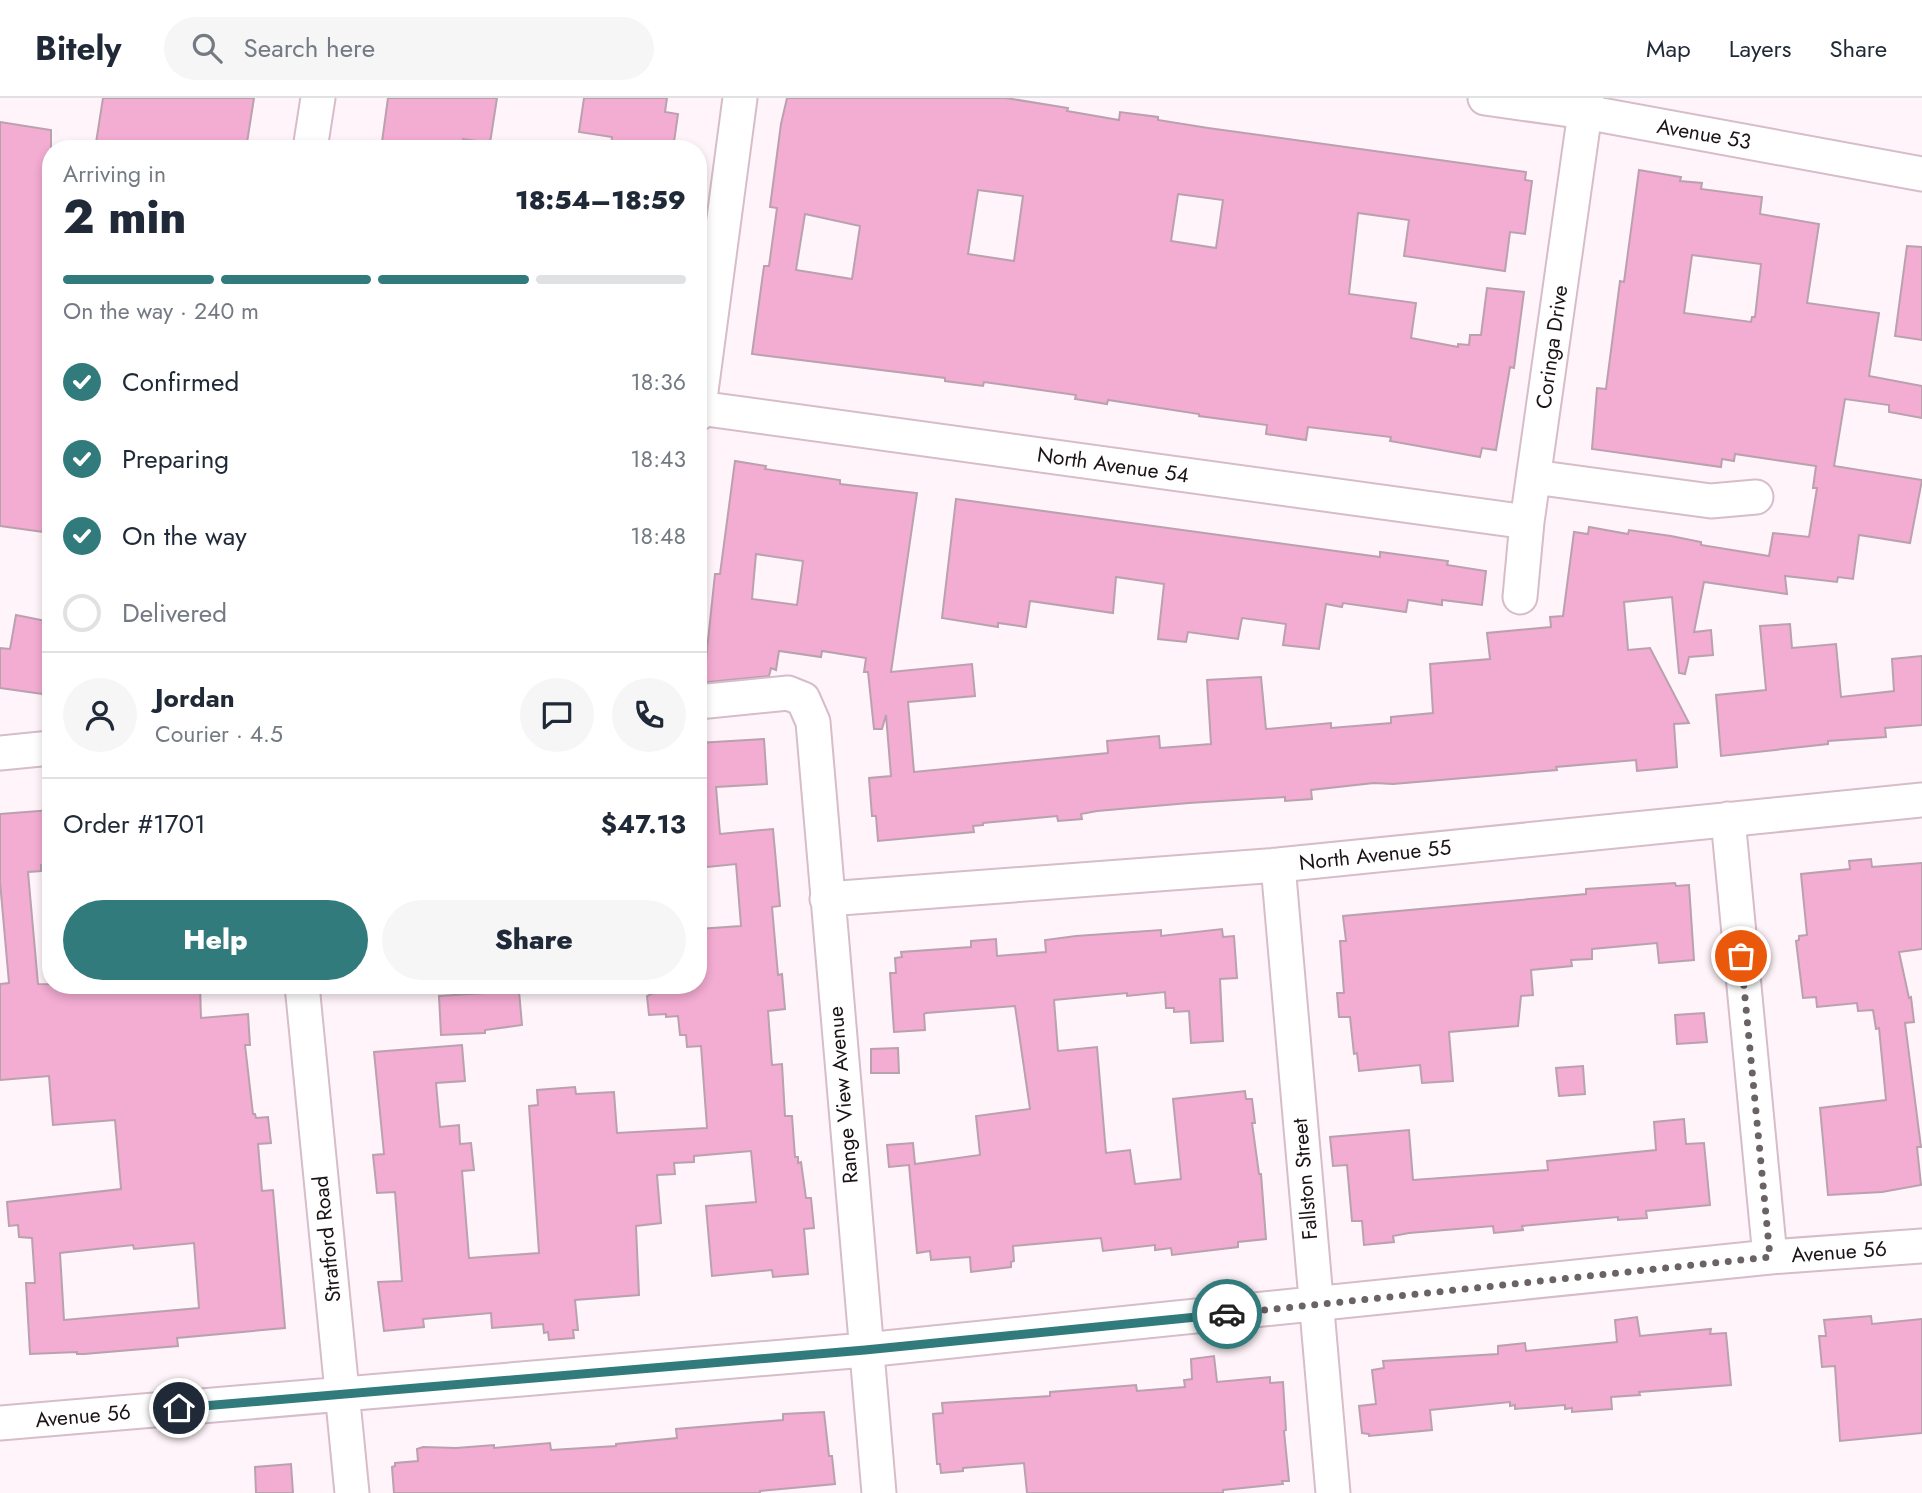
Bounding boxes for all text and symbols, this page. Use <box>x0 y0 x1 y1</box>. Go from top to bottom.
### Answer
search box <box>164 17 654 80</box>
text: Bitely <box>35 25 122 72</box>
icon: search <box>188 29 226 67</box>
text: Search here <box>244 29 375 67</box>
text: Map <box>1646 31 1691 66</box>
text: Layers <box>1729 31 1791 66</box>
text: Share <box>1829 31 1887 66</box>
street label: Avenue 53 <box>1655 111 1753 157</box>
text: Arriving in <box>63 157 166 191</box>
text: 18:54–18:59 <box>515 181 686 219</box>
text: 2 min <box>63 184 187 250</box>
street label: Coringa Drive <box>1528 283 1576 411</box>
text: On the way · 240 m <box>63 294 259 328</box>
icon: check <box>63 363 101 401</box>
text: Confirmed <box>122 363 239 401</box>
text: 18:36 <box>630 365 686 399</box>
street label: North Avenue 54 <box>1035 439 1191 491</box>
icon: check <box>63 440 101 478</box>
text: Preparing <box>122 440 229 478</box>
text: 18:43 <box>630 442 686 476</box>
icon: check <box>63 517 101 555</box>
text: On the way <box>122 517 247 555</box>
text: 18:48 <box>630 519 686 553</box>
text: Delivered <box>122 594 227 632</box>
button: person <box>63 678 137 752</box>
button: chat <box>520 678 594 752</box>
button: phone <box>612 678 686 752</box>
text: Jordan <box>155 679 235 717</box>
text: Courier · 4.5 <box>155 717 283 751</box>
text: Order #1701 <box>63 805 206 843</box>
text: $47.13 <box>601 805 686 843</box>
street label: North Avenue 55 <box>1297 832 1453 878</box>
button: Help <box>63 900 368 980</box>
button: Share <box>382 900 686 980</box>
pin <box>1711 926 1771 986</box>
icon: bag <box>1722 937 1760 975</box>
street label: Range View Avenue <box>820 1005 866 1185</box>
street label: Fallston Street <box>1285 1117 1325 1241</box>
street label: Stratford Road <box>305 1174 349 1304</box>
street label: Avenue 56 <box>1790 1234 1888 1270</box>
courier <box>1192 1279 1262 1349</box>
icon: car <box>1208 1295 1246 1333</box>
pin <box>149 1378 209 1438</box>
icon: home <box>160 1389 198 1427</box>
street label: Avenue 56 <box>34 1397 132 1435</box>

